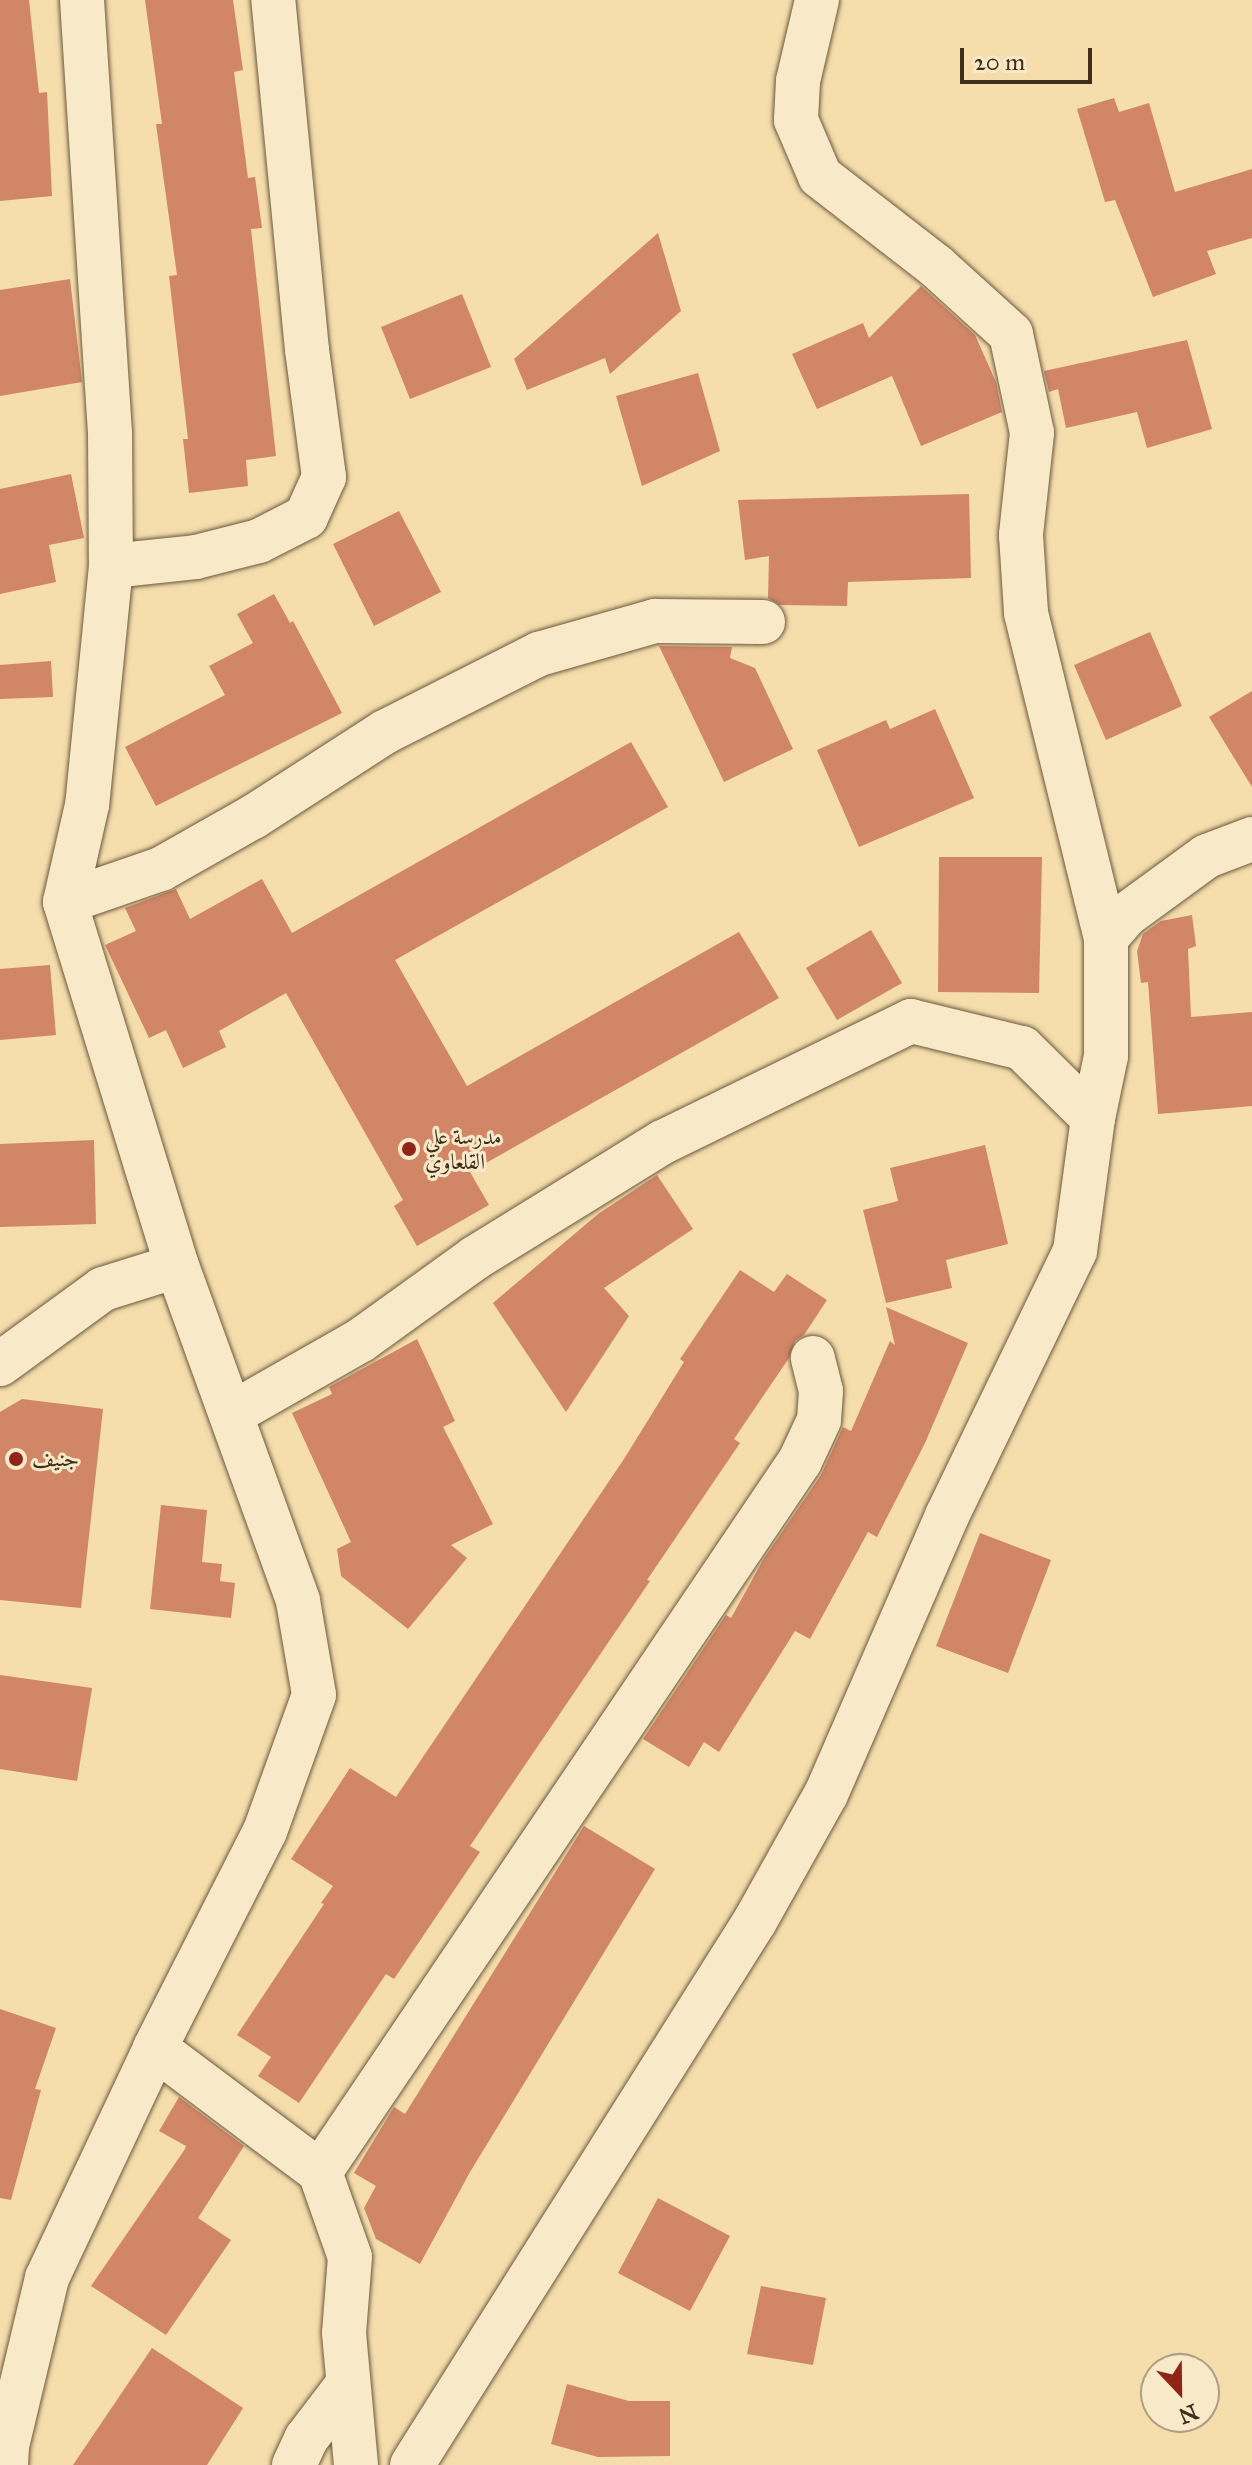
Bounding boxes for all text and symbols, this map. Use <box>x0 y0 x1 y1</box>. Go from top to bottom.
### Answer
scale bar <box>964 32 1096 82</box>
text: 20 m <box>974 47 1025 77</box>
place label: مدرسة علي القلعاوي <box>425 1123 501 1174</box>
marker: مدرسة علي القلعاوي <box>400 1140 418 1158</box>
place label: جنيف <box>32 1446 79 1472</box>
marker: جنيف <box>7 1450 25 1468</box>
north arrow <box>1140 2353 1220 2433</box>
text: N <box>1175 2398 1202 2430</box>

